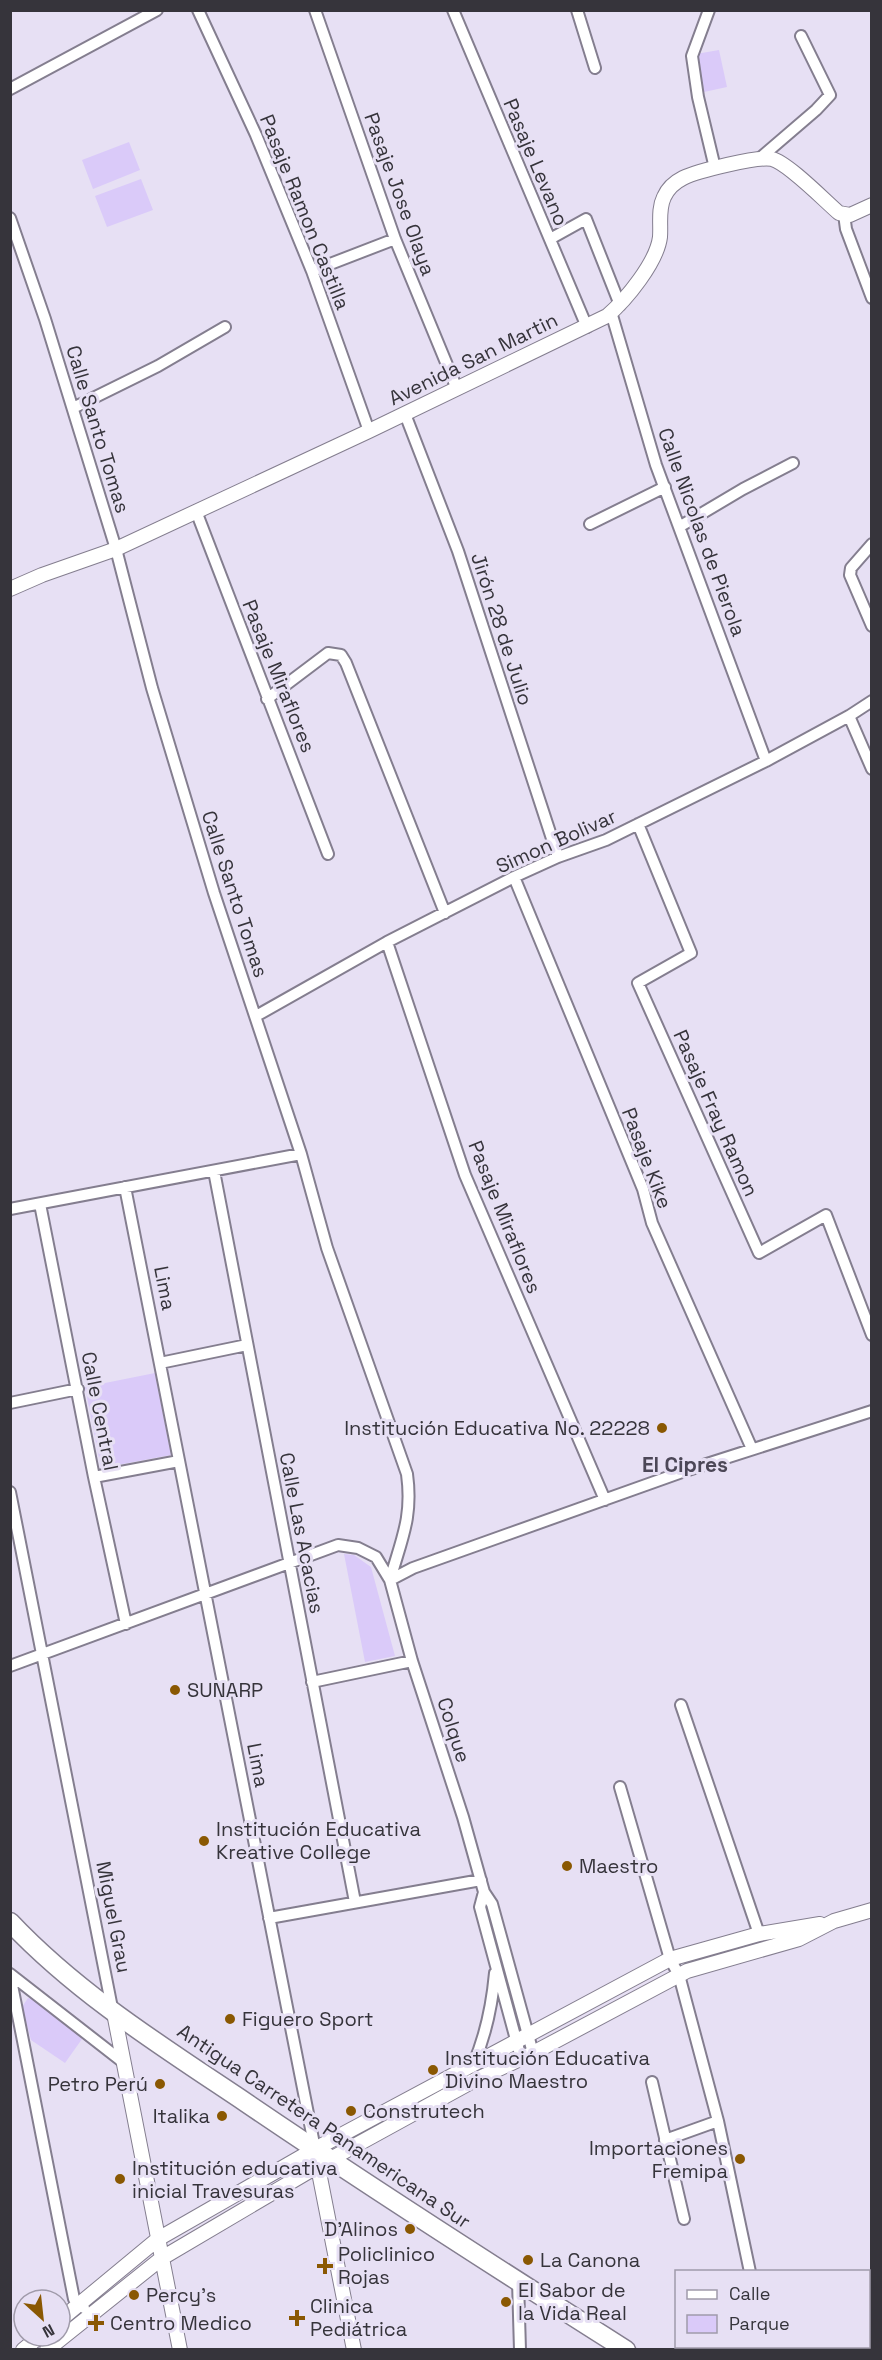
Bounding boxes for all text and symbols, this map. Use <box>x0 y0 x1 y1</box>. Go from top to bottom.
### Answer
street label: Pasaje Levano <box>497 94 575 230</box>
street label: Pasaje Jose Olaya <box>358 109 442 279</box>
street label: Pasaje Ramon Castilla <box>254 111 356 313</box>
street label: Avenida San Martin <box>384 307 562 411</box>
street label: Calle Santo Tomas <box>60 342 136 516</box>
street label: Calle Nicolas de Pierola <box>652 424 752 640</box>
street label: Jirón 28 de Julio <box>465 549 539 709</box>
street label: Pasaje Miraflores <box>237 596 321 756</box>
street label: Simon Bolivar <box>492 803 620 879</box>
street label: Calle Santo Tomas <box>196 807 274 981</box>
street label: Pasaje Fray Ramon <box>668 1026 764 1200</box>
street label: Pasaje Kike <box>616 1104 678 1212</box>
street label: Pasaje Miraflores <box>463 1137 547 1297</box>
street label: Lima <box>148 1264 182 1312</box>
street label: Calle Central <box>76 1349 124 1473</box>
place label: Institución Educativa No. 22228 <box>344 1415 650 1441</box>
marker: Institución Educativa No. 22228 <box>655 1421 669 1435</box>
street label: Calle Las Acacias <box>274 1450 330 1616</box>
district label: El Cipres <box>642 1451 728 1478</box>
place label: SUNARP <box>187 1677 263 1703</box>
marker: SUNARP <box>168 1683 182 1697</box>
street label: Colque <box>431 1694 477 1766</box>
street label: Lima <box>241 1741 275 1789</box>
place label: Institución Educativa Kreative College <box>216 1816 421 1865</box>
marker: Institución Educativa Kreative College <box>197 1834 211 1848</box>
place label: Maestro <box>579 1853 658 1879</box>
street label: Miguel Grau <box>90 1859 138 1975</box>
marker: Maestro <box>560 1859 574 1873</box>
place label: Figuero Sport <box>242 2006 374 2032</box>
marker: Figuero Sport <box>223 2012 237 2026</box>
street label: Antigua Carretera Panamericana Sur <box>172 2018 476 2234</box>
place label: Institución Educativa Divino Maestro <box>445 2045 650 2094</box>
marker: Institución Educativa Divino Maestro <box>426 2063 440 2077</box>
place label: Petro Perú <box>48 2071 148 2097</box>
marker: Petro Perú <box>153 2077 167 2091</box>
place label: Construtech <box>363 2098 485 2124</box>
place label: Italika <box>153 2103 210 2129</box>
marker: Construtech <box>344 2104 358 2118</box>
marker: Italika <box>215 2109 229 2123</box>
place label: Importaciones Fremipa <box>589 2135 728 2184</box>
marker: Importaciones Fremipa <box>733 2152 747 2166</box>
place label: Institución educativa inicial Travesuras <box>132 2155 337 2204</box>
marker: Institución educativa inicial Travesuras <box>113 2172 127 2186</box>
place label: D'Alinos <box>324 2216 398 2242</box>
marker: D'Alinos <box>403 2222 417 2236</box>
place label: Policlinico Rojas <box>338 2241 435 2290</box>
place label: La Canona <box>540 2247 640 2273</box>
marker: La Canona <box>521 2253 535 2267</box>
marker: Policlinico Rojas <box>316 2257 334 2275</box>
legend <box>675 2270 870 2348</box>
place label: El Sabor de la Vida Real <box>518 2277 627 2326</box>
place label: Percy's <box>146 2282 216 2308</box>
text: Calle <box>729 2282 770 2305</box>
north arrow <box>12 2288 72 2348</box>
marker: Percy's <box>127 2288 141 2302</box>
place label: Clinica Pediátrica <box>310 2293 407 2342</box>
marker: El Sabor de la Vida Real <box>499 2295 513 2309</box>
marker: Clinica Pediátrica <box>288 2309 306 2327</box>
place label: Centro Medico <box>110 2310 252 2336</box>
text: Parque <box>729 2312 790 2335</box>
marker: Centro Medico <box>87 2314 105 2332</box>
text: N <box>39 2319 58 2343</box>

